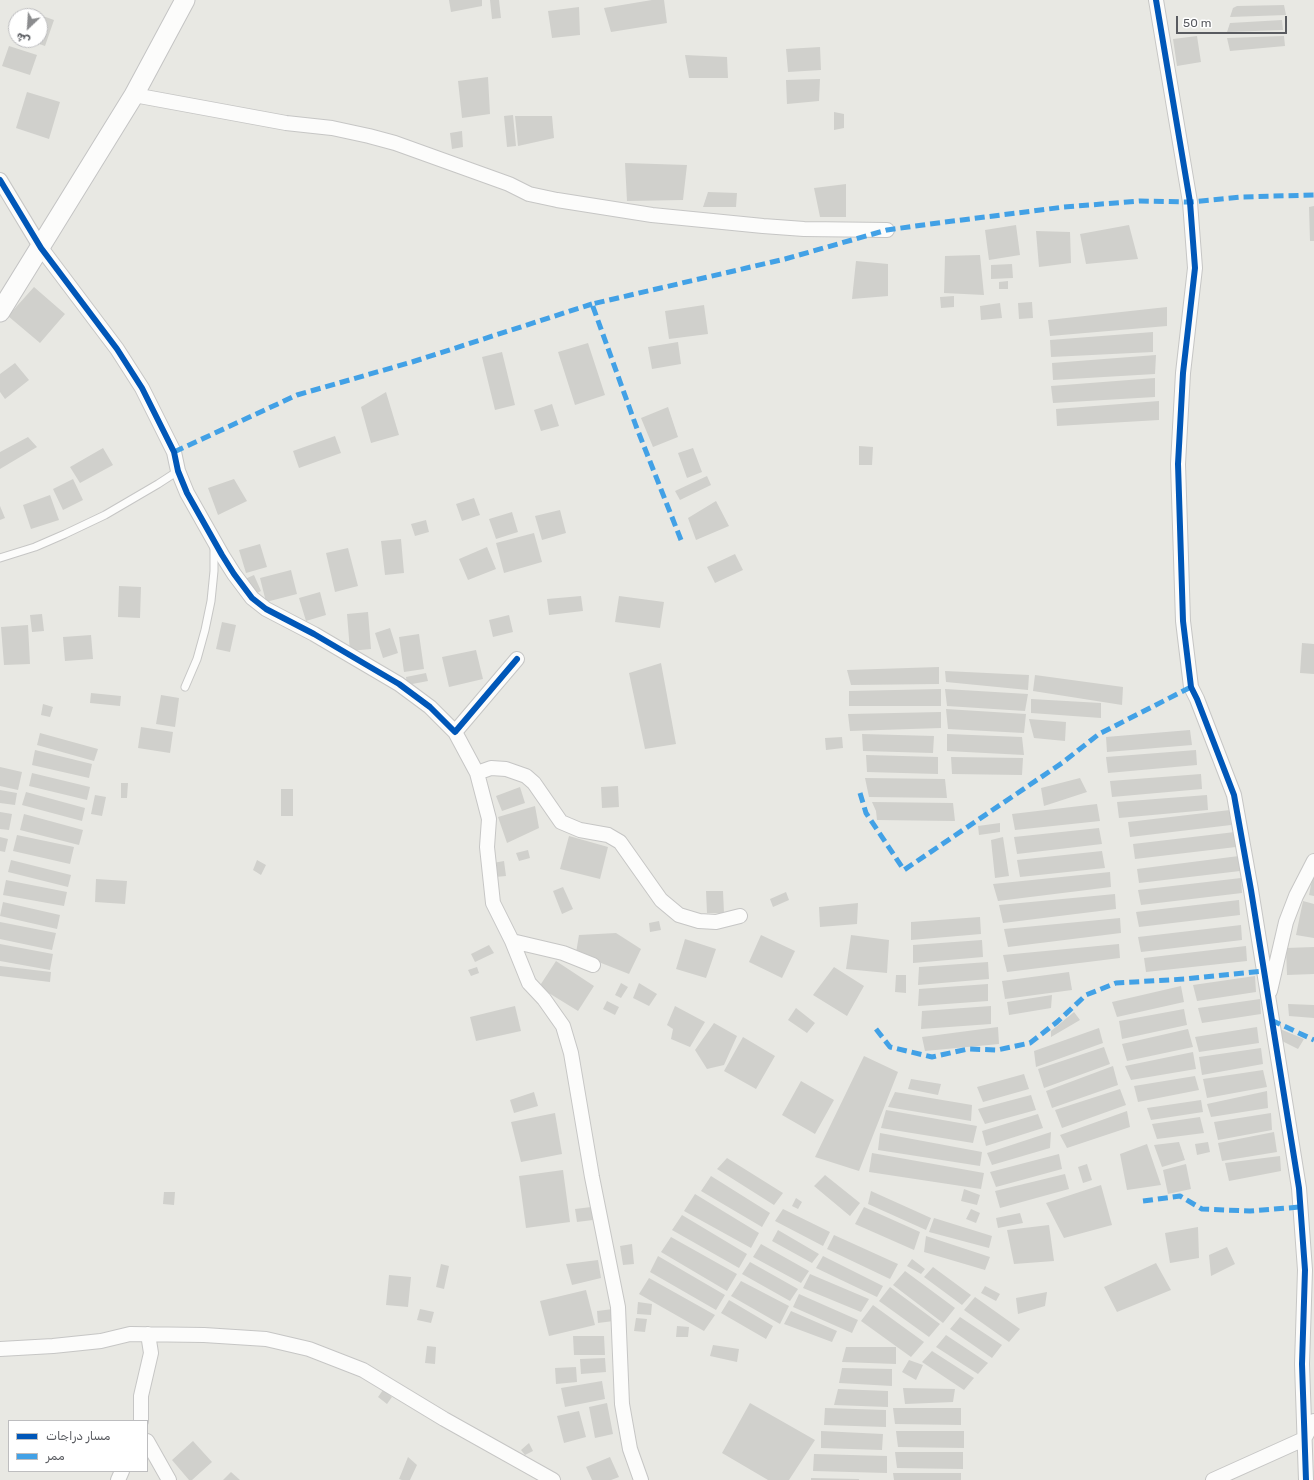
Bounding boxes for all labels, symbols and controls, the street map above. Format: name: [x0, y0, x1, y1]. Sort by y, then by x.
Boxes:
north arrow: [8, 8, 48, 48]
scale bar: [1178, 8, 1289, 34]
text: 50 m: [1183, 16, 1211, 30]
text: ش: [14, 30, 32, 47]
legend: [8, 1420, 148, 1472]
text: مسار دراجات: [46, 1429, 110, 1443]
text: ممر: [46, 1449, 65, 1463]

